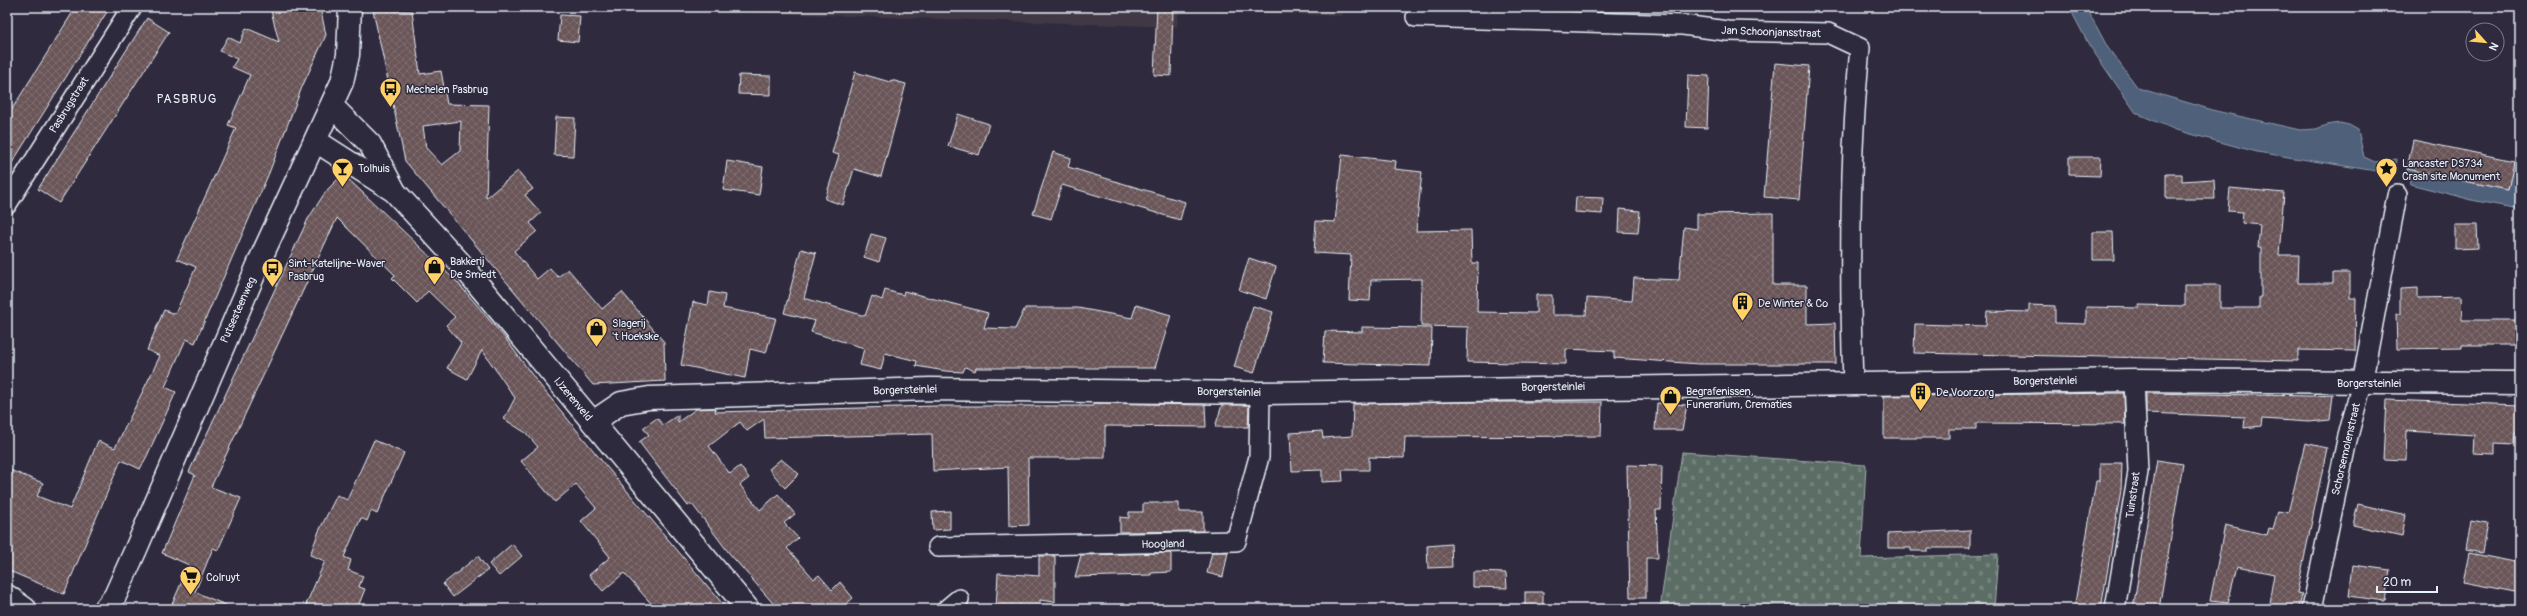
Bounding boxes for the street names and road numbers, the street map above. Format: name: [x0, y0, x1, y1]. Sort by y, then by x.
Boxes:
street label: Jan Schoonjansstraat: [1721, 24, 1822, 40]
street label: Pasbrugstraat: [47, 74, 92, 135]
street label: Putsesteenweg: [218, 275, 259, 345]
street label: Borgersteinlei: [2013, 374, 2077, 388]
street label: IJzerenveld: [551, 375, 595, 423]
street label: Borgersteinlei: [2337, 377, 2401, 390]
street label: Borgersteinlei: [1521, 380, 1585, 394]
street label: Borgersteinlei: [873, 382, 937, 398]
street label: Borgersteinlei: [1197, 385, 1261, 399]
street label: Schorsemolenstraat: [2329, 401, 2363, 496]
street label: Tuinstraat: [2123, 470, 2143, 519]
street label: Hoogland: [1141, 537, 1185, 551]

